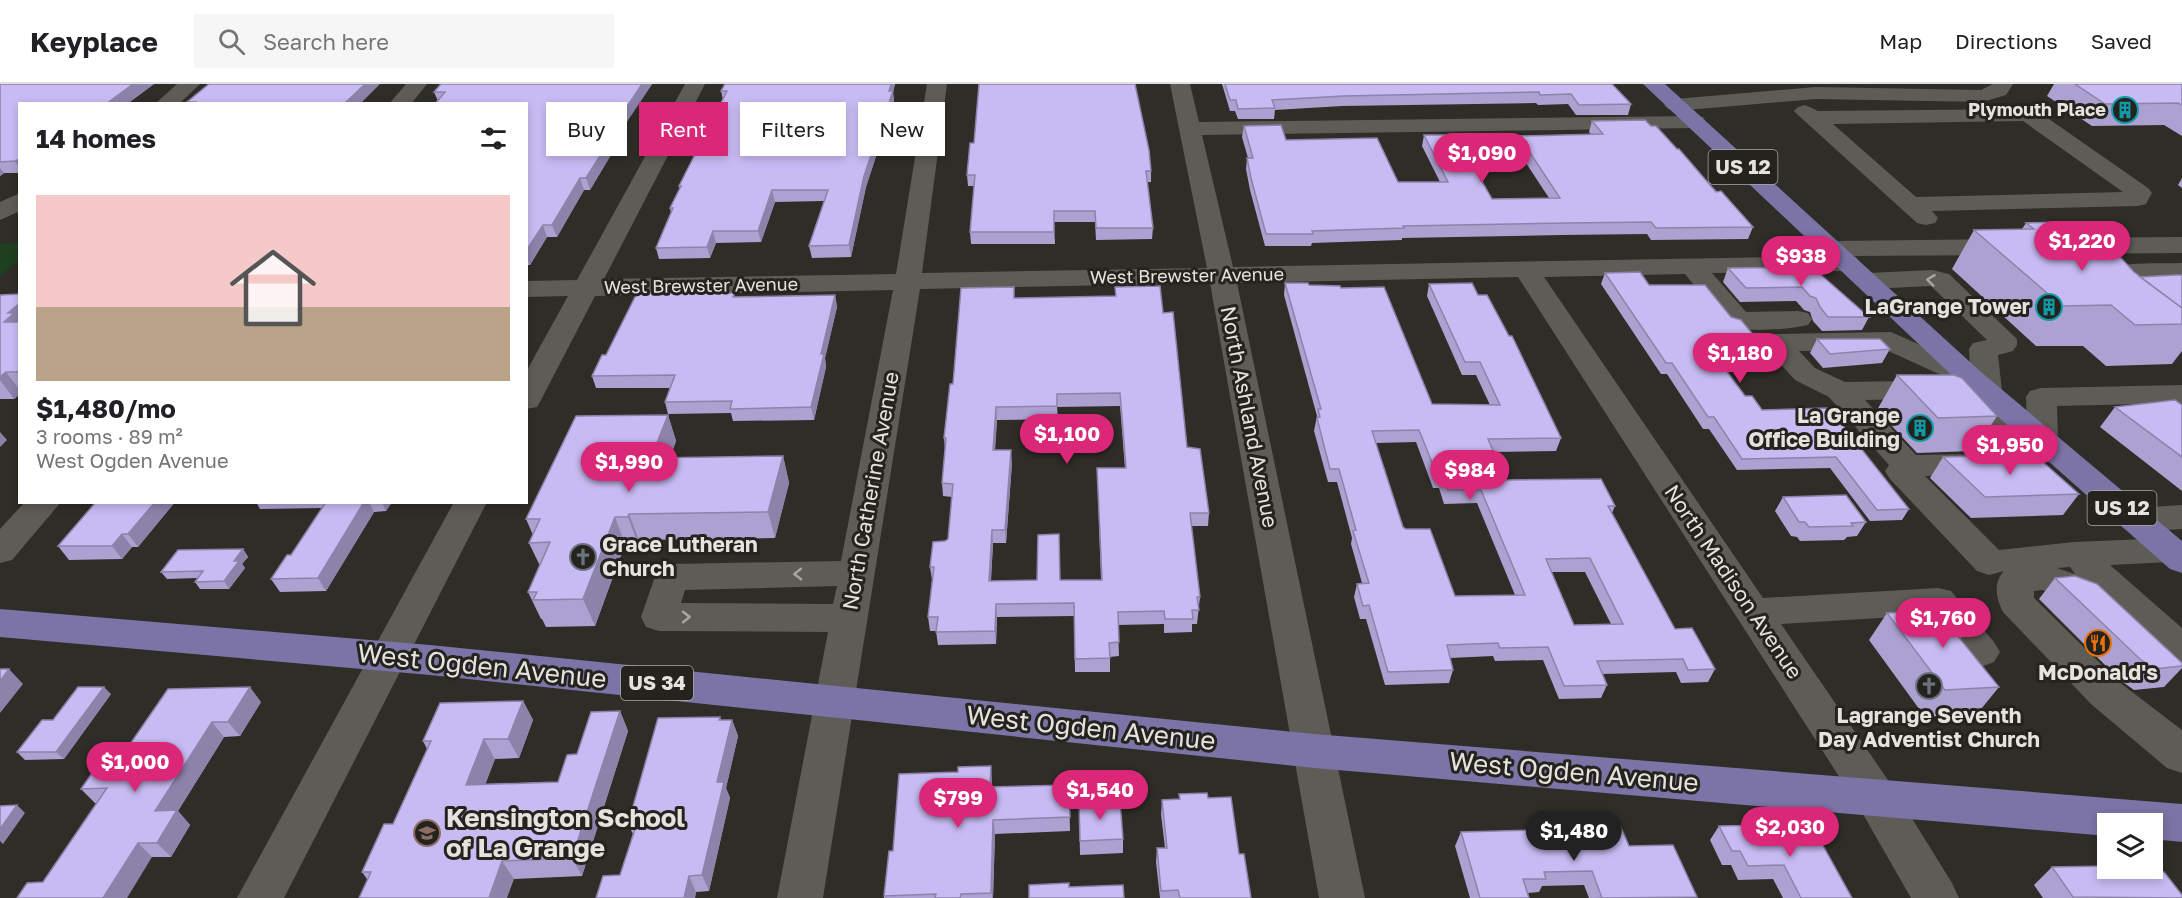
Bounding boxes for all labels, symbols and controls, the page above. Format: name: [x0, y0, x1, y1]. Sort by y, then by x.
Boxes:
search box: [194, 14, 614, 68]
text: Keyplace: [30, 25, 158, 58]
icon: search: [215, 25, 248, 58]
text: Search here: [263, 28, 389, 55]
text: Map: [1879, 28, 1922, 54]
text: Directions: [1955, 28, 2058, 54]
text: Saved: [2091, 28, 2152, 54]
building icon: Plymouth Place: [2110, 95, 2140, 125]
place label: Plymouth Place: [1968, 98, 2106, 120]
chip: Buy: [546, 102, 627, 156]
chip: Rent: [639, 102, 728, 156]
chip: Filters: [740, 102, 846, 156]
chip: New: [858, 102, 945, 156]
icon: filters: [477, 122, 510, 155]
text: 14 homes: [36, 123, 156, 154]
pin: $1,090: [1433, 133, 1531, 184]
text: $1,090: [1448, 140, 1516, 164]
road number: US 12: [1708, 150, 1778, 184]
pin: $1,220: [2033, 221, 2131, 272]
text: $1,220: [2048, 228, 2116, 252]
icon: home: [219, 234, 327, 342]
pin: $938: [1765, 236, 1837, 287]
text: $938: [1775, 243, 1827, 267]
street label: West Brewster Avenue: [1090, 262, 1284, 288]
street label: West Brewster Avenue: [604, 272, 798, 298]
one-way arrow: [1926, 274, 1936, 286]
building icon: LaGrange Tower: [2034, 292, 2064, 322]
place label: LaGrange Tower: [1865, 293, 2030, 319]
street label: North Ashland Avenue: [1216, 304, 1284, 530]
pin: $1,180: [1691, 333, 1789, 384]
text: $1,180: [1707, 340, 1773, 364]
street label: North Catherine Avenue: [836, 370, 904, 612]
text: $1,480/mo: [36, 393, 176, 424]
place label: La Grange Office Building: [1748, 402, 1900, 452]
building icon: La Grange Office Building: [1905, 413, 1935, 443]
pin: $1,100: [1018, 414, 1116, 465]
text: $1,100: [1034, 421, 1100, 445]
text: 3 rooms · 89 m²: [36, 424, 183, 448]
pin: $1,950: [1961, 425, 2059, 476]
text: $1,950: [1976, 432, 2044, 456]
pin: $1,990: [580, 442, 678, 493]
text: West Ogden Avenue: [36, 448, 229, 472]
text: $1,990: [595, 449, 663, 473]
pin: $984: [1434, 450, 1506, 501]
text: $984: [1444, 457, 1496, 481]
street label: North Madison Avenue: [1659, 480, 1808, 683]
road number: US 12: [2088, 491, 2156, 525]
place label: Grace Lutheran Church: [602, 531, 758, 581]
church icon: Grace Lutheran Church: [568, 542, 598, 572]
one-way arrow: [794, 568, 803, 581]
pin: $1,760: [1894, 598, 1992, 649]
text: $1,760: [1910, 605, 1976, 629]
one-way arrow: [681, 611, 690, 623]
restaurant icon: McDonald's: [2083, 628, 2113, 658]
street label: West Ogden Avenue: [356, 637, 608, 694]
place label: McDonald's: [2038, 659, 2158, 685]
road number: US 34: [621, 666, 693, 700]
church icon: Lagrange Seventh Day Adventist Church: [1914, 671, 1944, 701]
street label: West Ogden Avenue: [965, 699, 1217, 756]
place label: Lagrange Seventh Day Adventist Church: [1818, 702, 2040, 752]
pin: $1,000: [86, 742, 184, 793]
street label: West Ogden Avenue: [1448, 745, 1700, 798]
text: $1,000: [100, 749, 170, 773]
pin: $1,540: [1051, 770, 1149, 821]
text: $1,540: [1066, 777, 1134, 801]
pin: $799: [922, 778, 994, 829]
text: $799: [933, 785, 983, 809]
place label: Kensington School of La Grange: [446, 802, 685, 863]
pin: $2,030: [1741, 807, 1839, 858]
pin: $1,480: [1525, 811, 1623, 862]
map controls: [2097, 813, 2163, 879]
button: layers: [2097, 813, 2163, 879]
text: $2,030: [1755, 814, 1825, 838]
school or university icon: Kensington School of La Grange: [412, 818, 442, 848]
text: $1,480: [1540, 818, 1608, 842]

